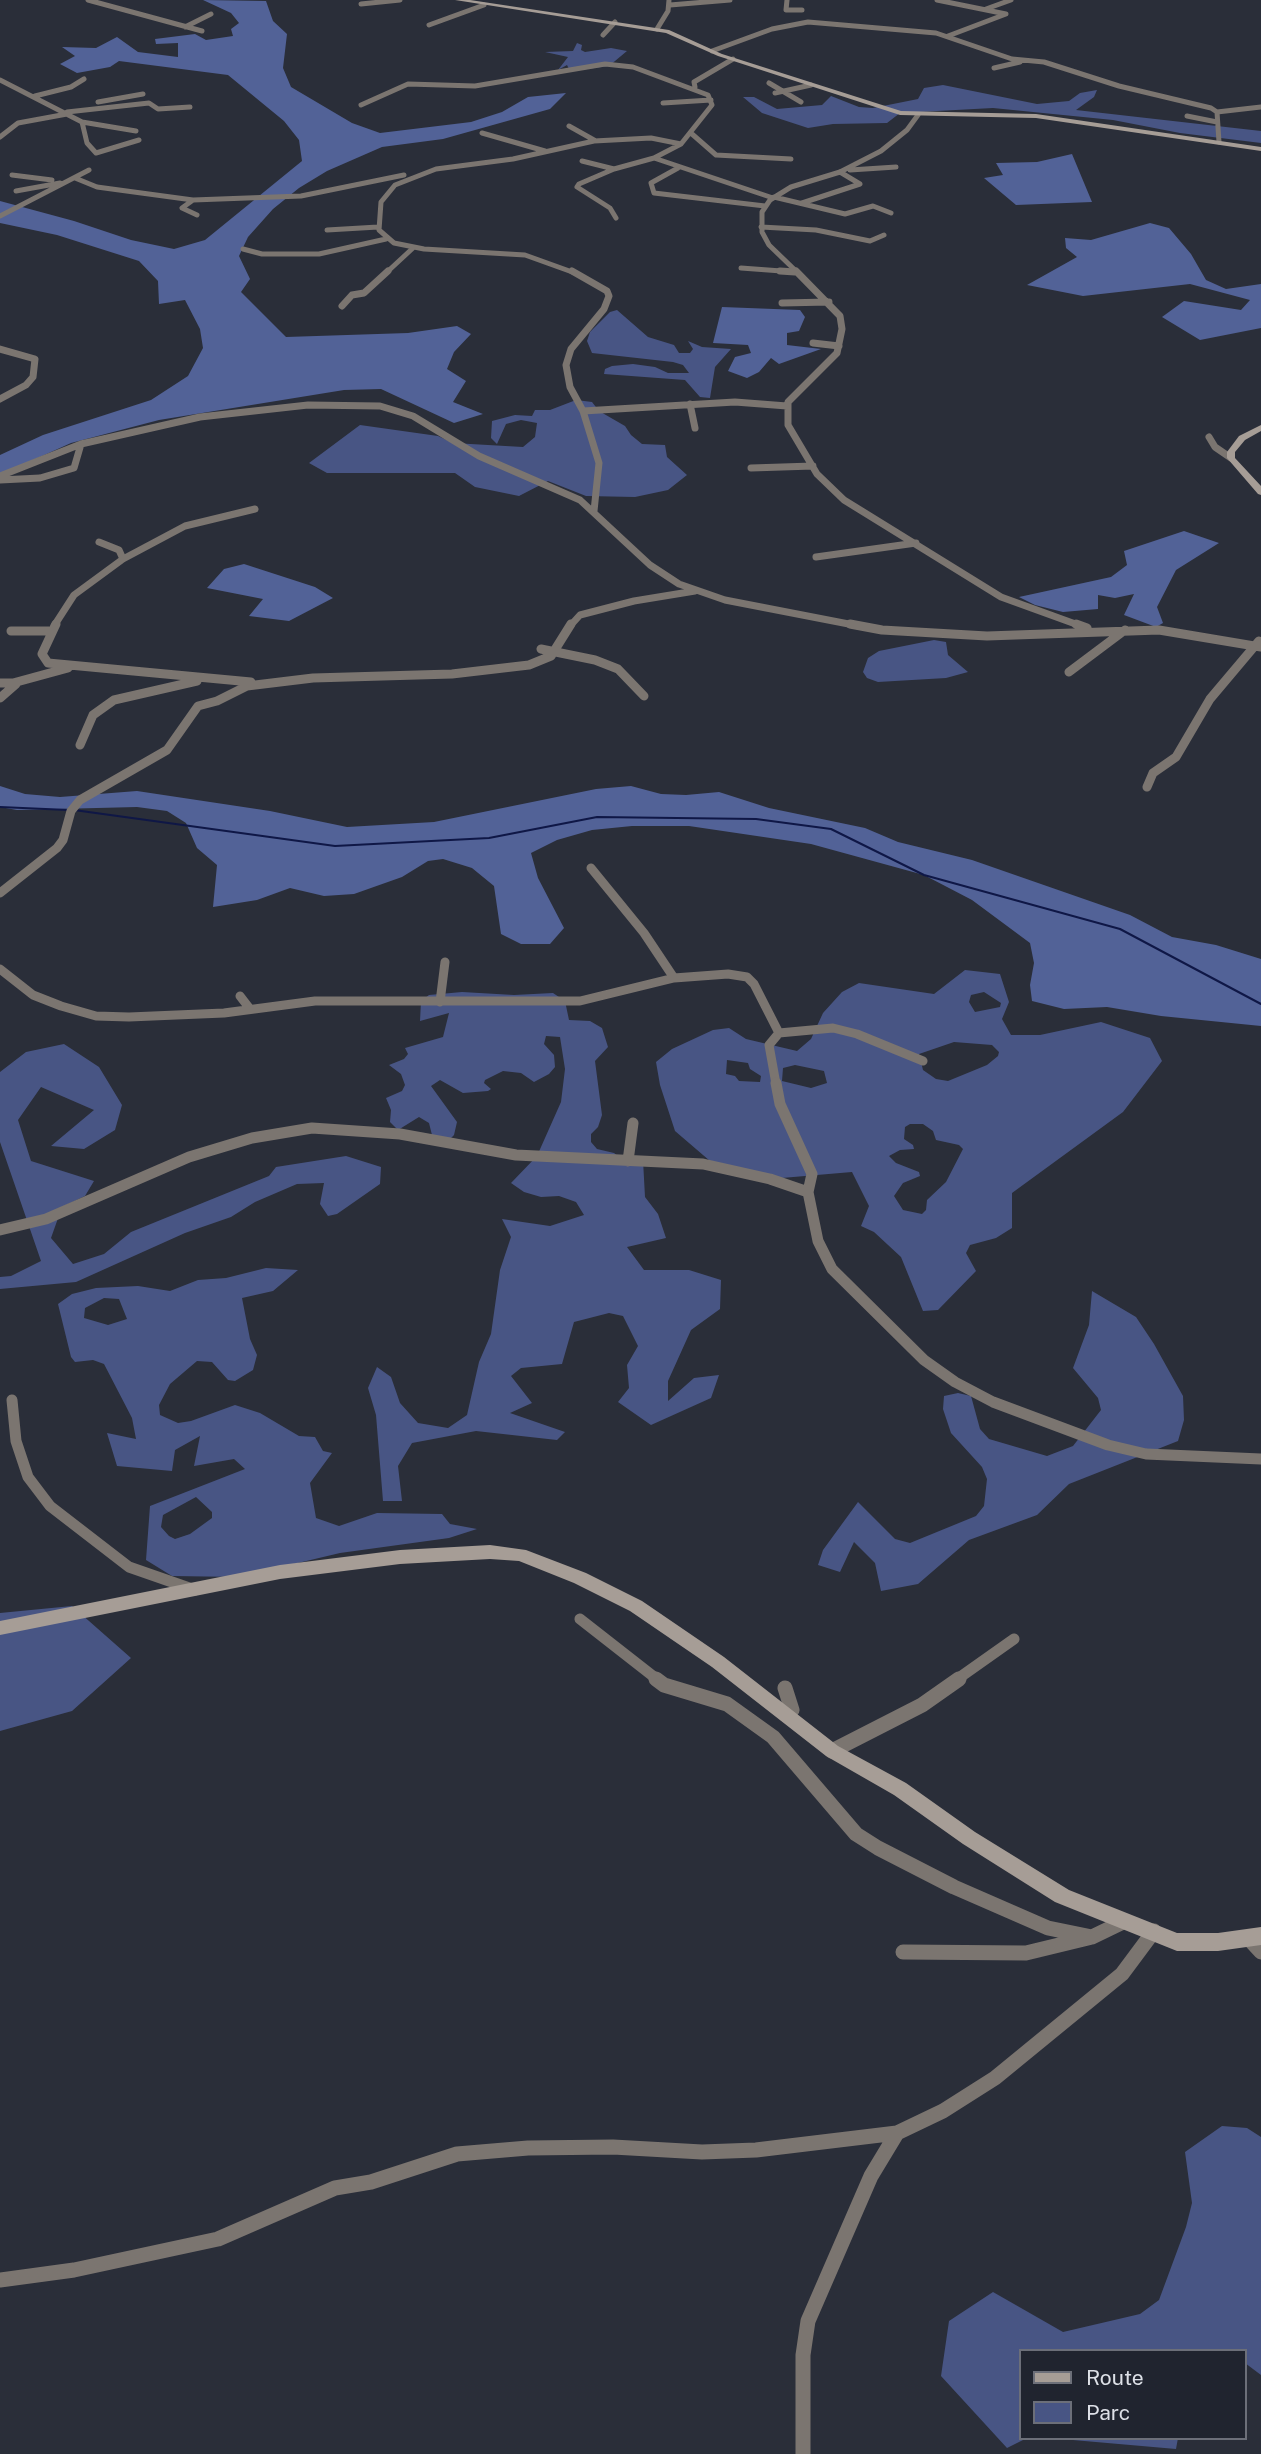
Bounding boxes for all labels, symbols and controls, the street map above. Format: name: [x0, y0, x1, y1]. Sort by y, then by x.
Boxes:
legend: [1020, 2349, 1247, 2440]
text: Route: [1086, 2365, 1144, 2390]
text: Parc: [1086, 2400, 1130, 2425]

